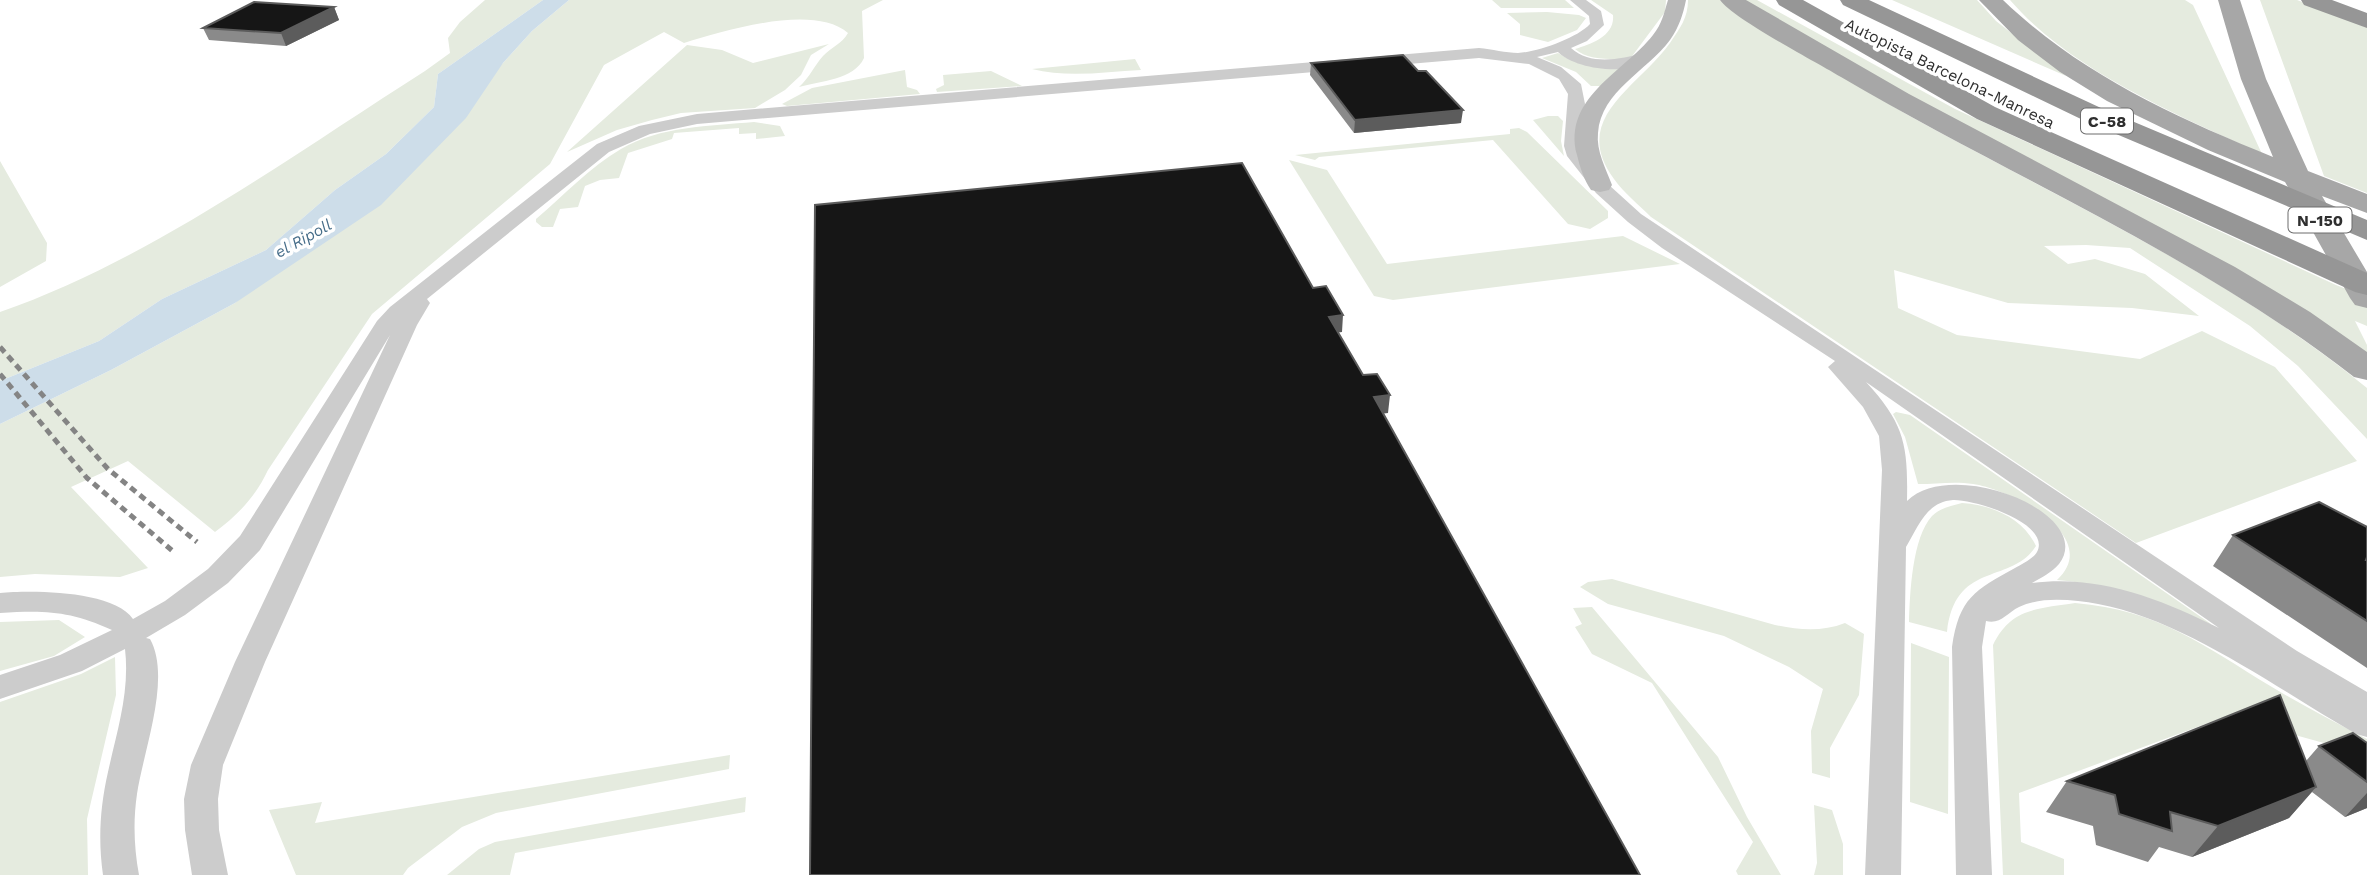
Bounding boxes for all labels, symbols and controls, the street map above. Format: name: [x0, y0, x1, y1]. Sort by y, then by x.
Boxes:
street label: Autopista Barcelona-Manresa: [1842, 14, 2058, 133]
road number: C-58: [2081, 108, 2133, 134]
road number: N-150: [2288, 208, 2352, 232]
water label: el Ripoll: [271, 215, 335, 262]

